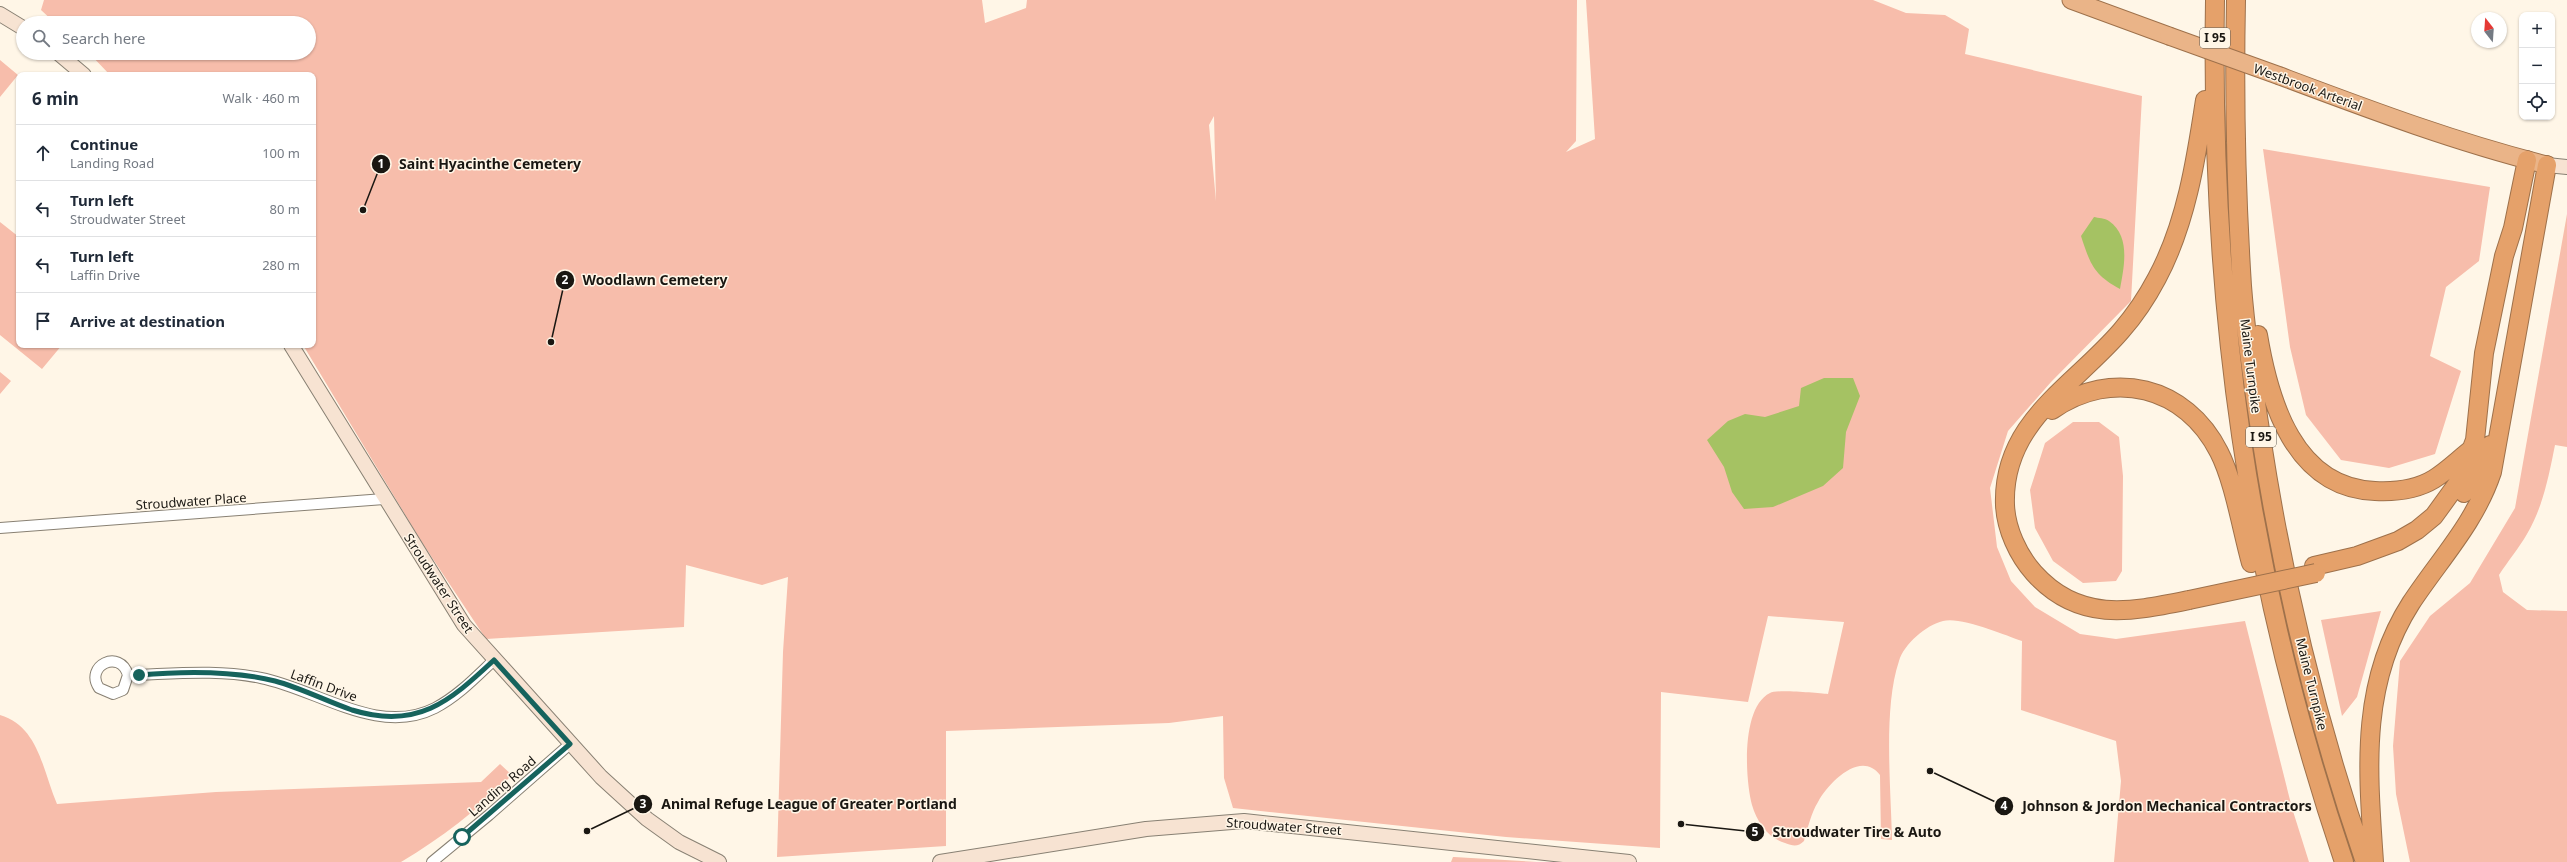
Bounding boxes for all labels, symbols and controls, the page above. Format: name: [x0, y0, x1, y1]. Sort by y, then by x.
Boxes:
north arrow: [2471, 12, 2507, 48]
map controls: [2519, 12, 2555, 120]
button: +: [2519, 12, 2555, 48]
search box: [16, 16, 316, 60]
icon: search: [30, 27, 52, 49]
text: Search here: [62, 28, 145, 48]
road number: I 95: [2200, 28, 2230, 48]
button: −: [2519, 48, 2555, 84]
street label: Westbrook Arterial: [2251, 59, 2365, 115]
button: locate: [2519, 84, 2555, 120]
text: 6 min: [32, 87, 79, 110]
text: Walk · 460 m: [222, 89, 300, 107]
text: Continue: [70, 134, 138, 154]
icon: ahead: [32, 142, 54, 164]
text: 100 m: [262, 144, 300, 162]
callout: Saint Hyacinthe Cemetery: [371, 151, 589, 177]
text: Landing Road: [70, 154, 154, 172]
text: Saint Hyacinthe Cemetery: [399, 154, 581, 173]
text: 1: [378, 155, 384, 172]
text: Turn left: [70, 190, 134, 210]
icon: left: [32, 198, 54, 220]
text: 80 m: [270, 200, 300, 218]
text: Stroudwater Street: [70, 210, 185, 228]
text: Turn left: [70, 246, 134, 266]
icon: left: [32, 254, 54, 276]
text: 280 m: [262, 256, 300, 274]
text: Laffin Drive: [70, 266, 140, 284]
callout: Woodlawn Cemetery: [555, 267, 735, 293]
text: Woodlawn Cemetery: [583, 270, 727, 289]
text: 2: [562, 271, 569, 288]
icon: arrive: [32, 310, 54, 332]
text: Arrive at destination: [70, 311, 225, 331]
street label: Maine Turnpike: [2236, 318, 2266, 414]
road number: I 95: [2246, 427, 2276, 447]
street label: Stroudwater Place: [135, 488, 247, 514]
street label: Stroudwater Street: [400, 530, 478, 637]
street label: Maine Turnpike: [2292, 636, 2332, 732]
street label: Laffin Drive: [288, 665, 360, 705]
route end: [130, 666, 148, 684]
street label: Landing Road: [464, 752, 540, 820]
callout: Animal Refuge League of Greater Portland: [633, 791, 965, 817]
callout: Johnson & Jordon Mechanical Contractors: [1994, 793, 2320, 819]
text: Animal Refuge League of Greater Portland: [661, 794, 957, 813]
text: 3: [640, 795, 647, 812]
text: Johnson & Jordon Mechanical Contractors: [2020, 796, 2312, 815]
text: 4: [2001, 797, 2008, 814]
street label: Stroudwater Street: [1226, 813, 1342, 839]
callout: Stroudwater Tire & Auto: [1745, 819, 1950, 845]
text: Stroudwater Tire & Auto: [1772, 822, 1942, 841]
text: 5: [1752, 823, 1759, 840]
route start: [453, 828, 471, 846]

